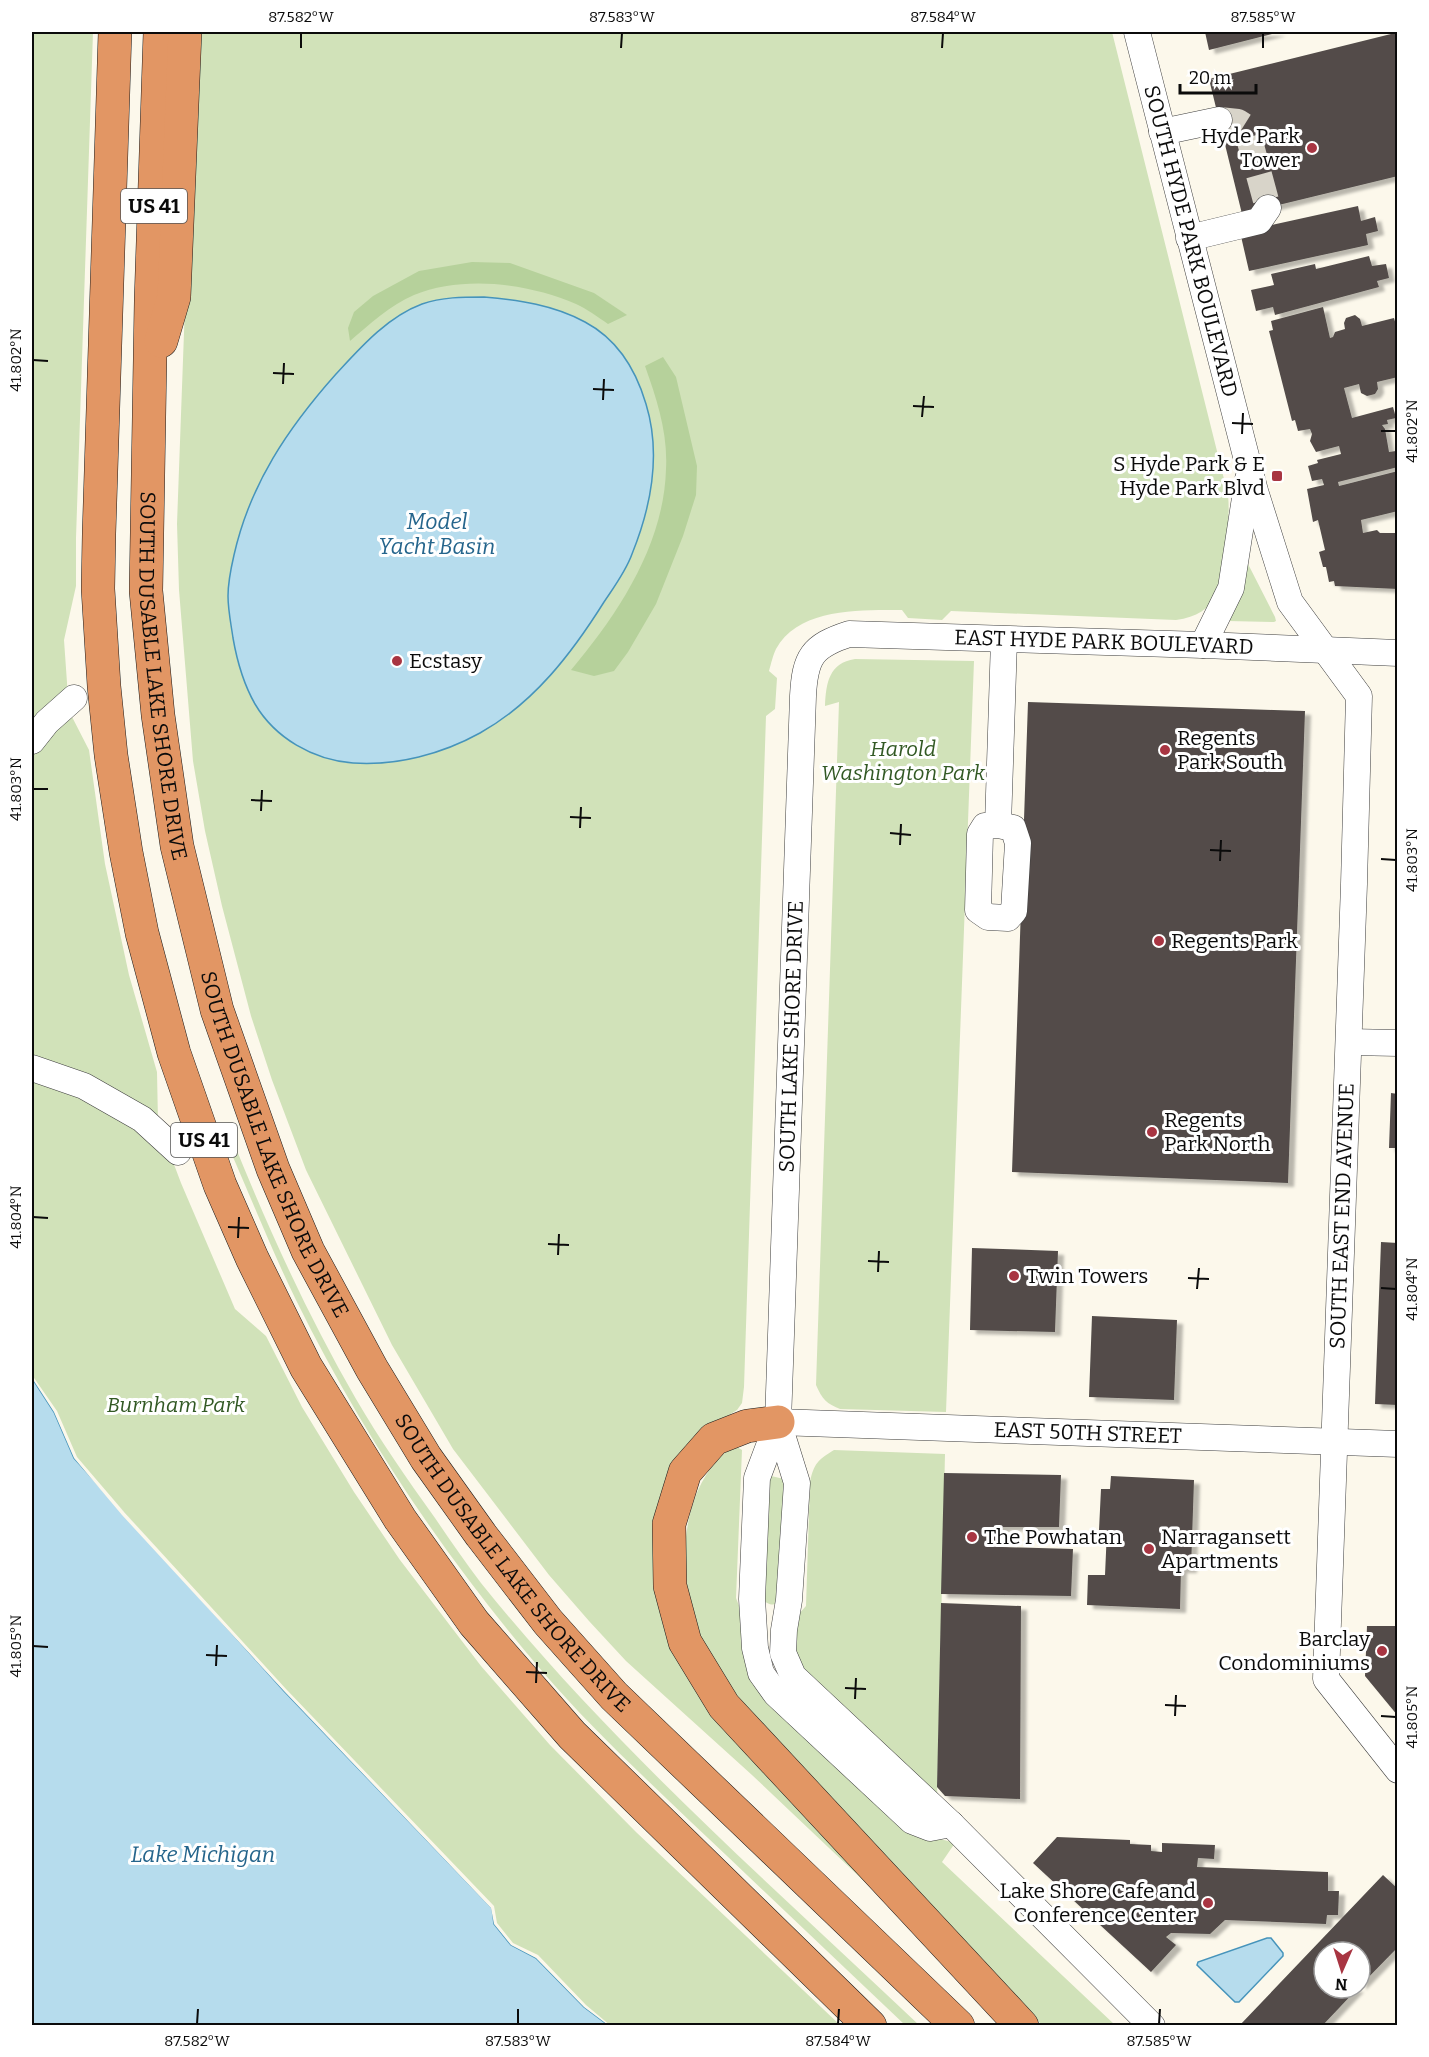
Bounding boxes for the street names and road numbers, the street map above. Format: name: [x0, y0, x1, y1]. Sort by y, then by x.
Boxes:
street label: SOUTH HYDE PARK BOULEVARD: [1138, 83, 1243, 400]
road number: US 41: [121, 189, 187, 223]
street label: SOUTH DUSABLE LAKE SHORE DRIVE: [133, 491, 193, 863]
street label: EAST HYDE PARK BOULEVARD: [954, 624, 1254, 660]
street label: SOUTH LAKE SHORE DRIVE: [774, 900, 809, 1173]
street label: SOUTH DUSABLE LAKE SHORE DRIVE: [195, 969, 355, 1322]
street label: SOUTH EAST END AVENUE: [1324, 1083, 1360, 1349]
road number: US 41: [171, 1123, 237, 1157]
street label: SOUTH DUSABLE LAKE SHORE DRIVE: [389, 1409, 636, 1718]
street label: EAST 50TH STREET: [993, 1417, 1182, 1449]

